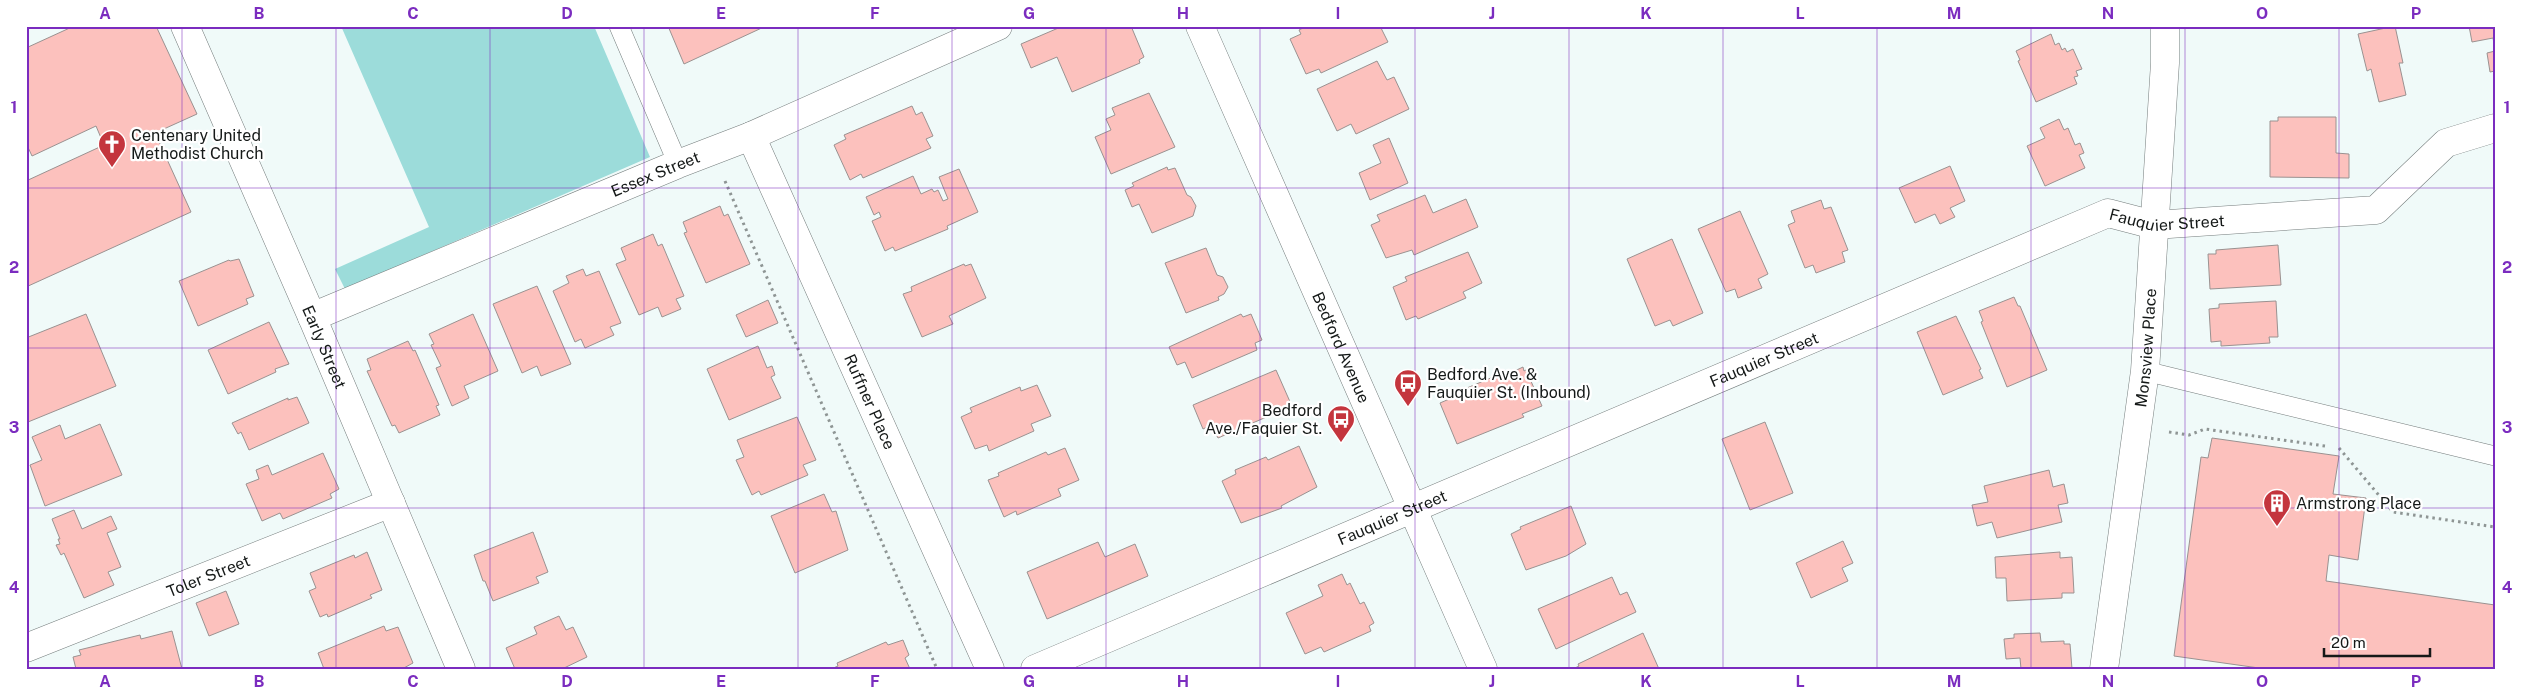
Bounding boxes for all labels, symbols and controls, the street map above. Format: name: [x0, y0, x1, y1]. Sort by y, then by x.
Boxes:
text: A: [99, 4, 111, 23]
text: B: [254, 4, 265, 23]
text: C: [407, 4, 419, 23]
text: D: [561, 4, 573, 23]
text: E: [716, 4, 726, 23]
text: F: [870, 4, 880, 23]
text: G: [1023, 4, 1035, 23]
text: H: [1177, 4, 1189, 23]
text: I: [1336, 4, 1340, 23]
text: J: [1489, 4, 1495, 23]
text: K: [1640, 4, 1652, 23]
text: L: [1795, 4, 1805, 23]
text: M: [1947, 4, 1961, 23]
text: N: [2102, 4, 2114, 23]
text: O: [2256, 4, 2268, 23]
text: P: [2411, 4, 2421, 23]
text: 1: [11, 98, 17, 117]
text: 1: [2504, 98, 2510, 117]
place label: Centenary United Methodist Church: [131, 126, 263, 163]
church icon: Centenary United Methodist Church: [97, 129, 127, 168]
street label: Essex Street: [608, 147, 702, 200]
street label: Fauquier Street: [2107, 204, 2225, 234]
text: 2: [9, 258, 19, 277]
text: 2: [2502, 258, 2512, 277]
street label: Monsview Place: [2131, 288, 2160, 408]
street label: Bedford Avenue: [1309, 289, 1374, 406]
street label: Early Street: [299, 302, 351, 391]
street label: Fauquier Street: [1707, 328, 1821, 391]
street label: Ruffner Place: [840, 351, 900, 452]
place label: Bedford Ave. & Fauquier St. (Inbound): [1427, 365, 1591, 402]
bus stop icon: Bedford Ave. & Fauquier St. (Inbound): [1393, 368, 1423, 407]
place label: Bedford Ave./Faquier St.: [1205, 401, 1322, 438]
bus stop icon: Bedford Ave./Faquier St.: [1326, 404, 1356, 443]
text: 3: [9, 418, 19, 437]
text: 3: [2502, 418, 2512, 437]
street label: Fauquier Street: [1335, 486, 1449, 549]
building icon: Armstrong Place: [2262, 488, 2292, 527]
place label: Armstrong Place: [2296, 494, 2421, 513]
street label: Toler Street: [164, 551, 253, 601]
text: 4: [9, 578, 20, 597]
text: 4: [2502, 578, 2513, 597]
scale bar: [2324, 625, 2430, 657]
text: 20 m: [2331, 634, 2366, 651]
text: A: [99, 672, 111, 691]
text: B: [254, 672, 265, 691]
text: C: [407, 672, 419, 691]
text: D: [561, 672, 573, 691]
text: E: [716, 672, 726, 691]
text: F: [870, 672, 880, 691]
text: G: [1023, 672, 1035, 691]
text: H: [1177, 672, 1189, 691]
text: I: [1336, 672, 1340, 691]
text: J: [1489, 672, 1495, 691]
text: K: [1640, 672, 1652, 691]
text: L: [1795, 672, 1805, 691]
text: M: [1947, 672, 1961, 691]
text: N: [2102, 672, 2114, 691]
text: O: [2256, 672, 2268, 691]
text: P: [2411, 672, 2421, 691]

